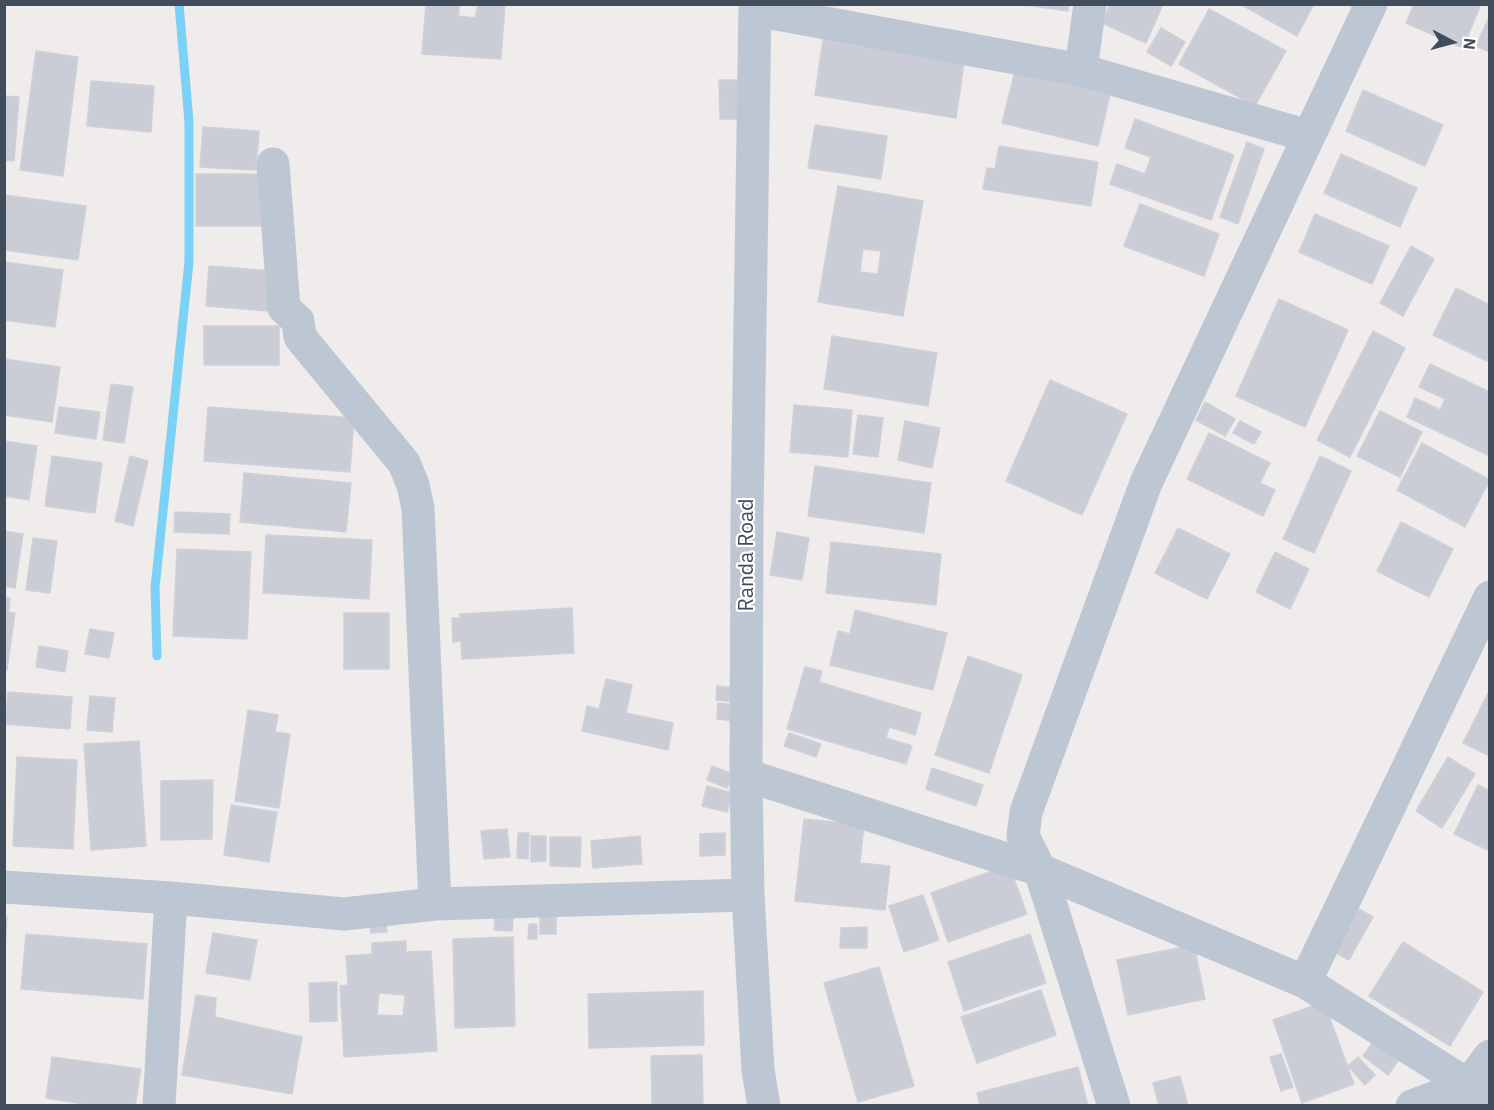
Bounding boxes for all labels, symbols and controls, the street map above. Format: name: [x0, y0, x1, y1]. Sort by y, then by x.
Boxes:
north arrow: [1422, 12, 1482, 72]
text: N: [1459, 37, 1480, 51]
street label: Randa Road: [734, 498, 760, 612]

